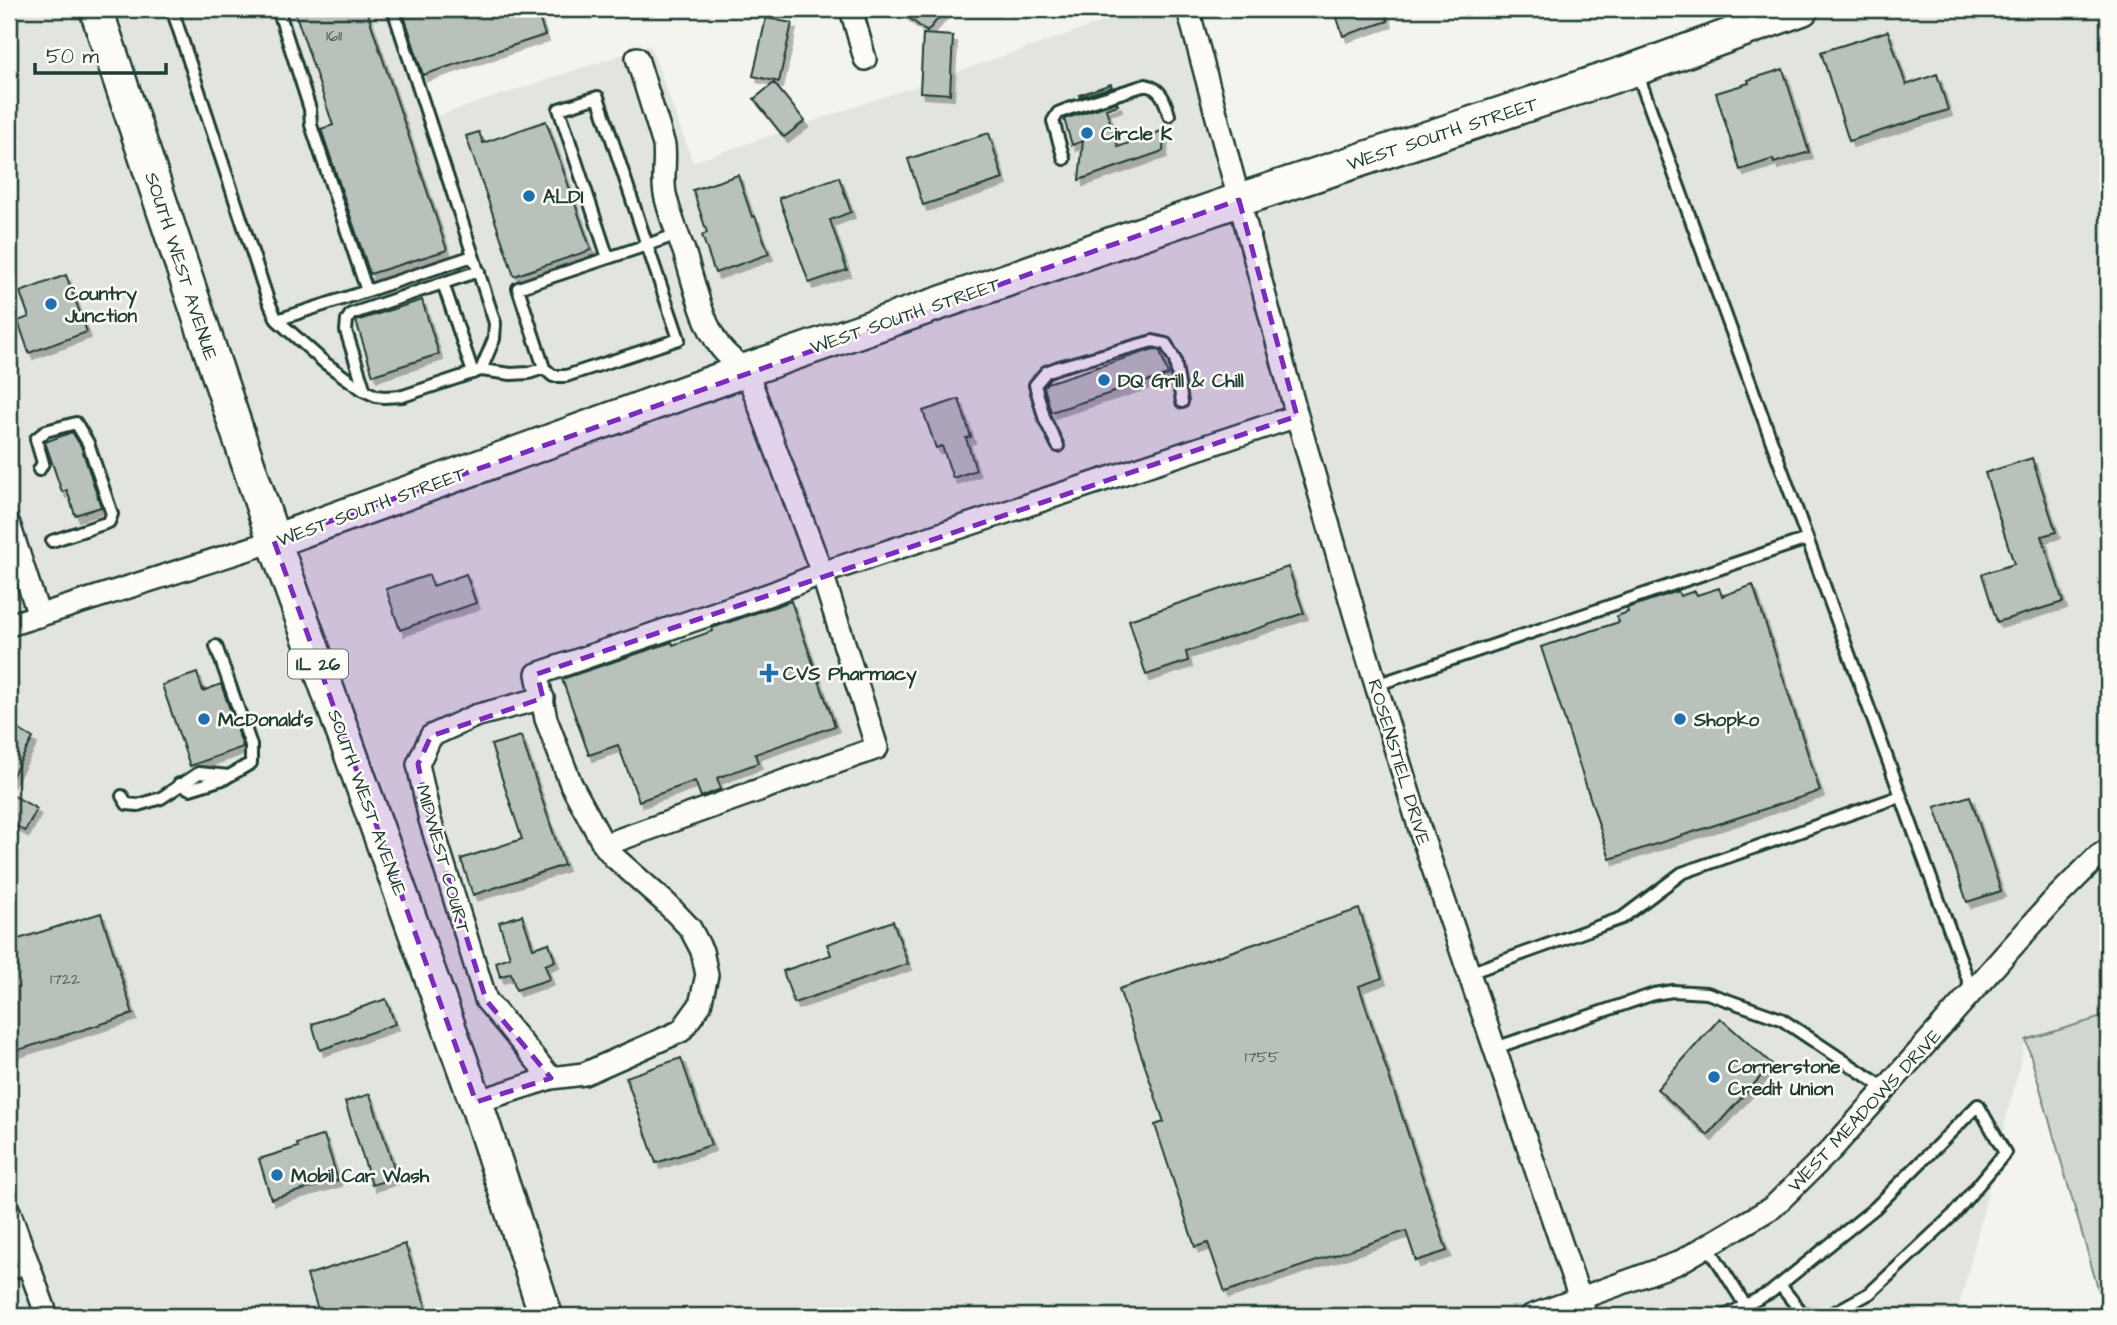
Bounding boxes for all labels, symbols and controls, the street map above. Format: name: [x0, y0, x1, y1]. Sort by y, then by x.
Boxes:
house number: 1611: [326, 25, 342, 47]
scale bar: [35, 32, 166, 76]
text: 50 m: [46, 42, 100, 71]
street label: WEST SOUTH STREET: [1344, 91, 1542, 178]
place label: Circle K: [1101, 121, 1173, 148]
marker: Circle K: [1079, 125, 1095, 141]
street label: SOUTH WEST AVENUE: [137, 169, 224, 364]
place label: ALDI: [543, 184, 584, 211]
marker: ALDI: [521, 188, 537, 204]
street label: WEST SOUTH STREET: [807, 271, 1004, 362]
place label: Country Junction: [64, 281, 137, 330]
marker: Country Junction: [43, 296, 59, 312]
place label: DQ Grill & Chill: [1118, 368, 1244, 395]
marker: DQ Grill & Chill: [1096, 372, 1112, 388]
street label: WEST SOUTH STREET: [273, 461, 470, 554]
road number: IL 26: [288, 650, 348, 678]
place label: CVS Pharmacy: [783, 661, 917, 689]
marker: CVS Pharmacy: [761, 665, 777, 681]
street label: ROSENSTIEL DRIVE: [1360, 676, 1437, 849]
street label: SOUTH WEST AVENUE: [320, 706, 413, 899]
place label: McDonald's: [218, 707, 314, 734]
place label: Shopko: [1693, 707, 1760, 734]
marker: McDonald's: [196, 711, 212, 727]
marker: Shopko: [1672, 711, 1688, 727]
street label: MIDWEST COURT: [408, 782, 477, 937]
house number: 1722: [50, 968, 80, 990]
street label: WEST MEADOWS DRIVE: [1782, 1023, 1948, 1199]
house number: 1755: [1245, 1046, 1280, 1068]
place label: Cornerstone Credit Union: [1728, 1054, 1841, 1103]
marker: Cornerstone Credit Union: [1706, 1069, 1722, 1085]
place label: Mobil Car Wash: [291, 1163, 430, 1190]
marker: Mobil Car Wash: [269, 1167, 285, 1183]

